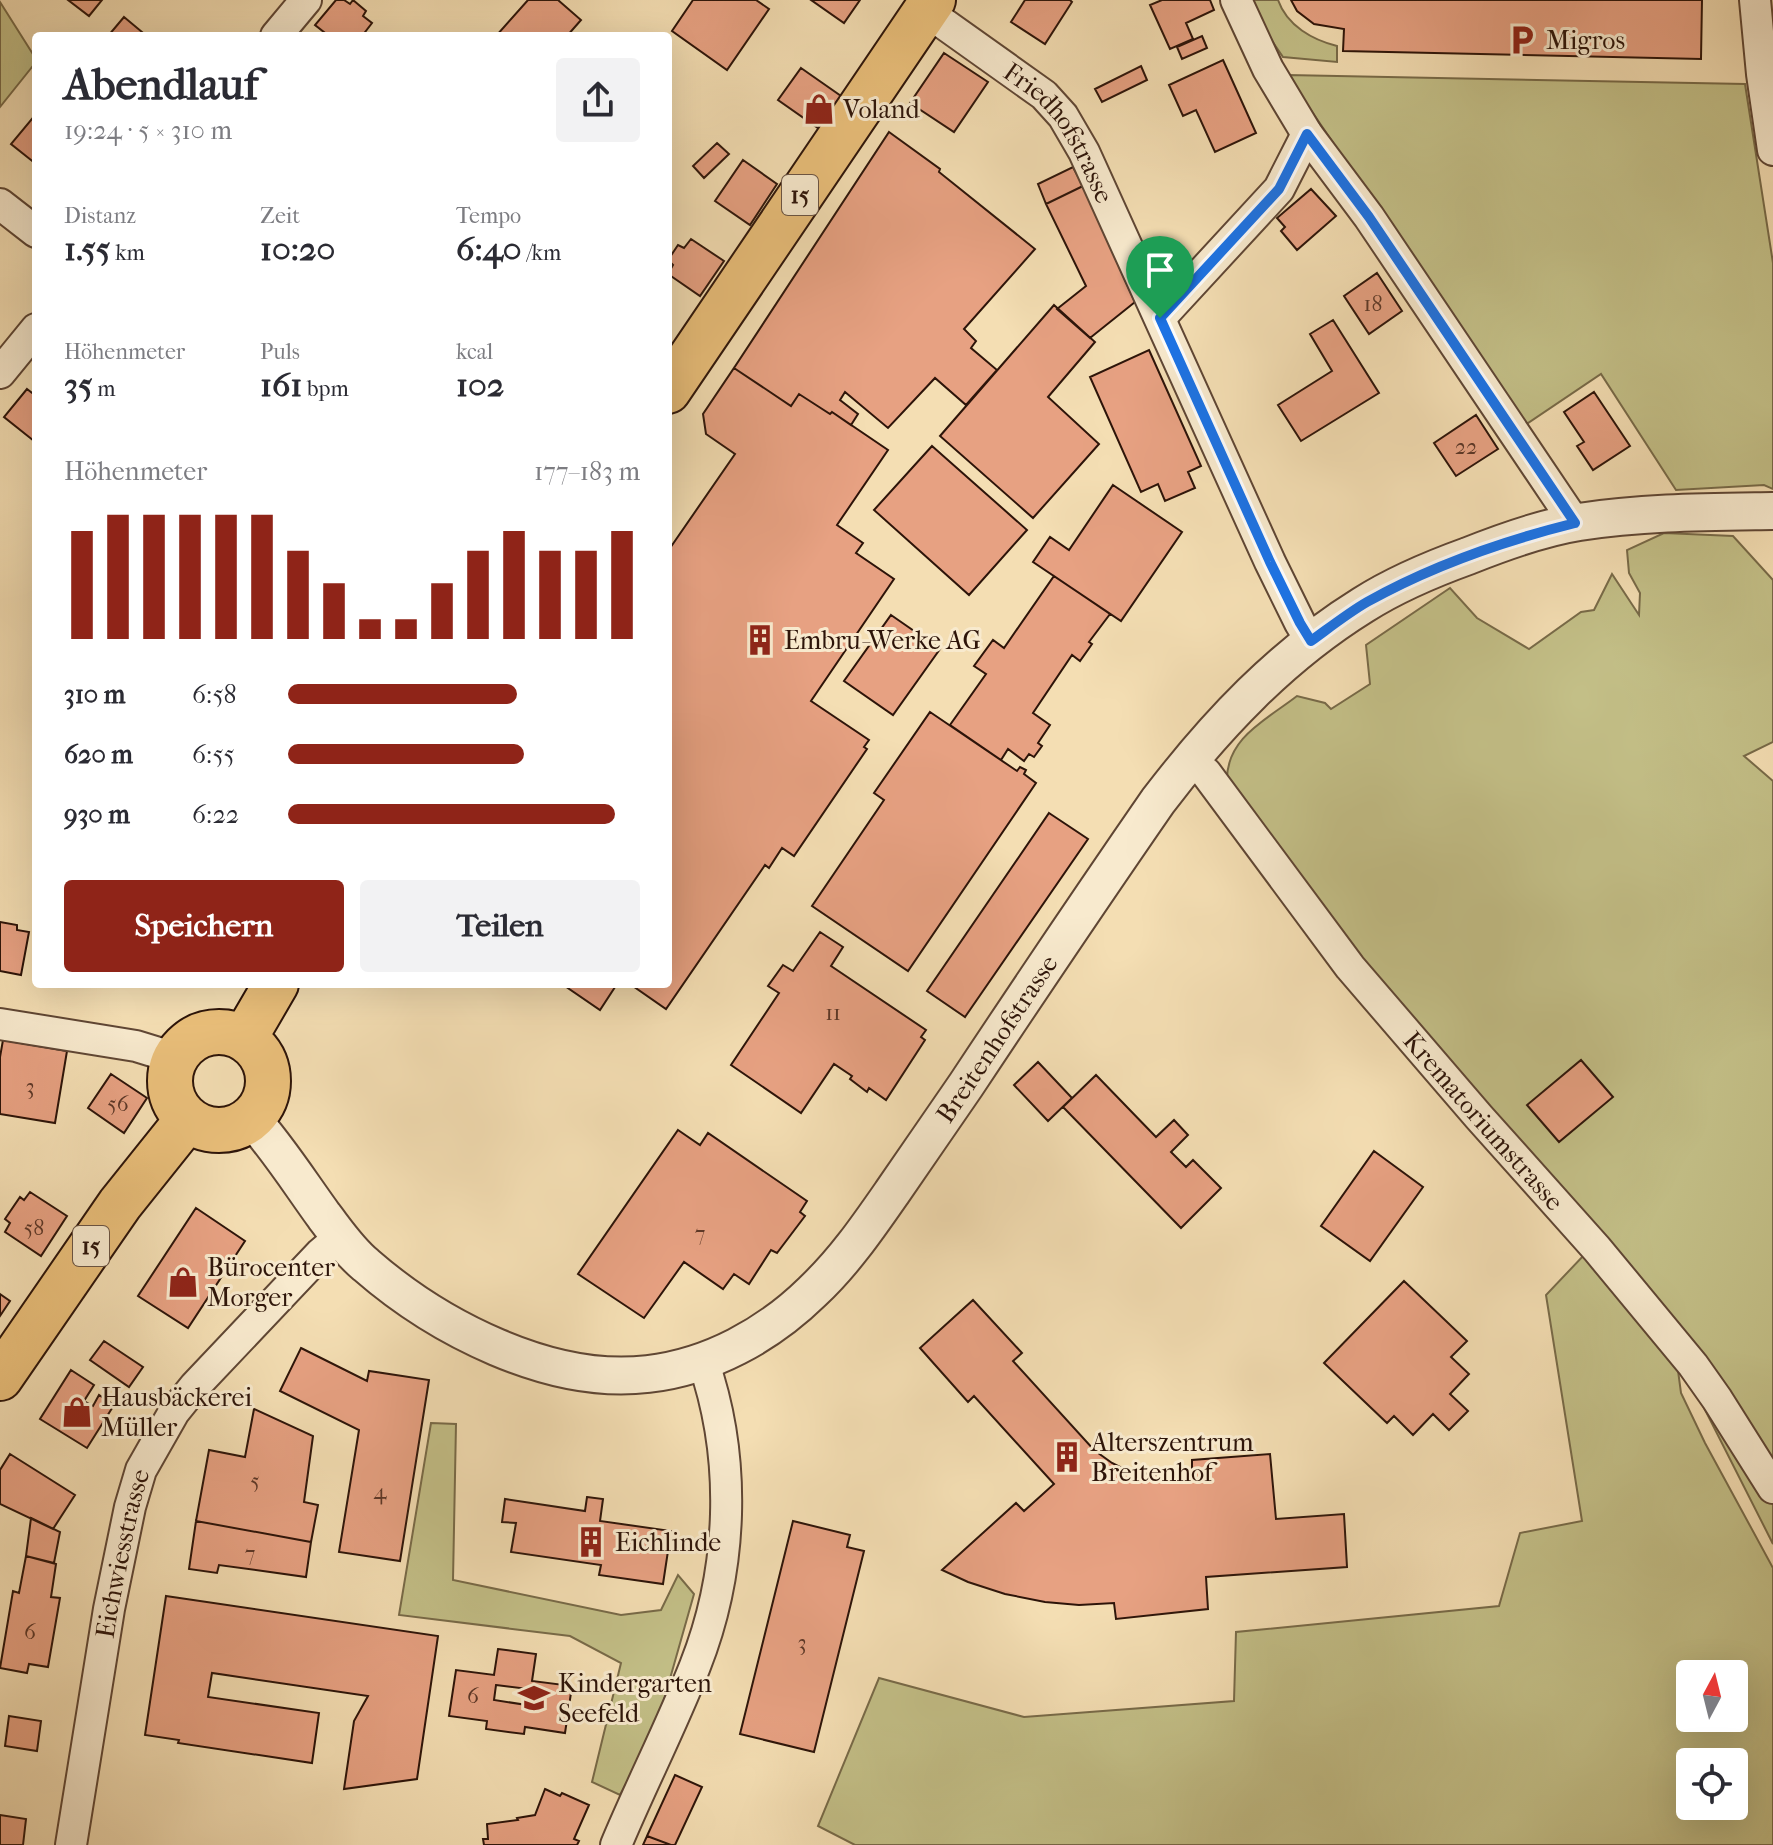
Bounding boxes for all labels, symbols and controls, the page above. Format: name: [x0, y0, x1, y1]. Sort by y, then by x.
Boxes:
parking icon: Migros: [1505, 23, 1539, 57]
place label: Migros: [1546, 25, 1625, 56]
street label: Friedhofstrasse: [998, 56, 1120, 208]
button: share: [556, 58, 640, 142]
text: Abendlauf: [64, 59, 258, 110]
shop icon: Voland: [802, 92, 836, 126]
place label: Voland: [842, 94, 921, 125]
text: 19:24 · 5 × 310 m: [64, 115, 232, 146]
road number: 15: [782, 175, 818, 215]
text: Distanz: [64, 203, 136, 229]
text: Zeit: [260, 203, 300, 229]
text: Tempo: [456, 203, 521, 229]
text: 1.55: [64, 229, 111, 269]
text: 10:20: [260, 229, 335, 269]
text: 6:40: [456, 229, 521, 269]
pin: [1126, 236, 1194, 318]
text: km: [111, 240, 145, 266]
text: /km: [521, 240, 561, 266]
icon: arrive: [1138, 248, 1182, 292]
house number: 18: [1364, 291, 1382, 317]
text: Höhenmeter: [64, 339, 185, 365]
text: Puls: [260, 339, 300, 365]
text: kcal: [456, 339, 493, 365]
text: 35: [64, 365, 93, 405]
text: 161: [260, 365, 302, 405]
text: 102: [456, 365, 504, 405]
text: m: [93, 376, 116, 402]
text: bpm: [302, 376, 349, 402]
house number: 22: [1455, 434, 1477, 460]
text: Höhenmeter: [64, 456, 207, 487]
text: 177–183 m: [534, 456, 640, 487]
building icon: Embru-Werke AG: [743, 623, 777, 657]
place label: Embru-Werke AG: [784, 625, 981, 656]
text: 310 m: [64, 679, 125, 710]
text: 6:58: [192, 679, 237, 710]
text: 620 m: [64, 739, 133, 770]
text: 6:55: [192, 739, 235, 770]
text: 930 m: [64, 799, 130, 830]
text: 6:22: [192, 799, 239, 830]
button: Speichern: [64, 880, 344, 972]
button: Teilen: [360, 880, 640, 972]
street label: Breitenhofstrasse: [930, 949, 1065, 1129]
house number: 11: [825, 1000, 841, 1026]
street label: Krematoriumstrasse: [1397, 1025, 1570, 1217]
house number: 3: [25, 1074, 35, 1100]
house number: 56: [107, 1091, 129, 1117]
house number: 58: [24, 1215, 44, 1241]
house number: 7: [695, 1221, 705, 1247]
road number: 15: [73, 1226, 109, 1266]
place label: Bürocenter Morger: [207, 1252, 335, 1313]
shop icon: Bürocenter Morger: [166, 1265, 200, 1299]
place label: Hausbäckerei Müller: [101, 1382, 252, 1443]
shop icon: Hausbäckerei Müller: [60, 1395, 94, 1429]
place label: Alterszentrum Breitenhof: [1090, 1427, 1254, 1488]
building icon: Alterszentrum Breitenhof: [1050, 1440, 1084, 1474]
street label: Eichwiesstrasse: [90, 1465, 156, 1640]
house number: 5: [250, 1468, 260, 1494]
house number: 4: [374, 1479, 388, 1505]
building icon: Eichlinde: [574, 1525, 608, 1559]
place label: Eichlinde: [615, 1527, 721, 1558]
house number: 7: [245, 1541, 255, 1567]
house number: 6: [24, 1619, 36, 1645]
house number: 3: [797, 1630, 807, 1656]
north arrow: [1676, 1660, 1748, 1732]
map controls: [1676, 1660, 1748, 1820]
place label: Kindergarten Seefeld: [558, 1668, 712, 1729]
school or university icon: Kindergarten Seefeld: [517, 1681, 551, 1715]
house number: 6: [467, 1683, 479, 1709]
button: locate: [1676, 1748, 1748, 1820]

